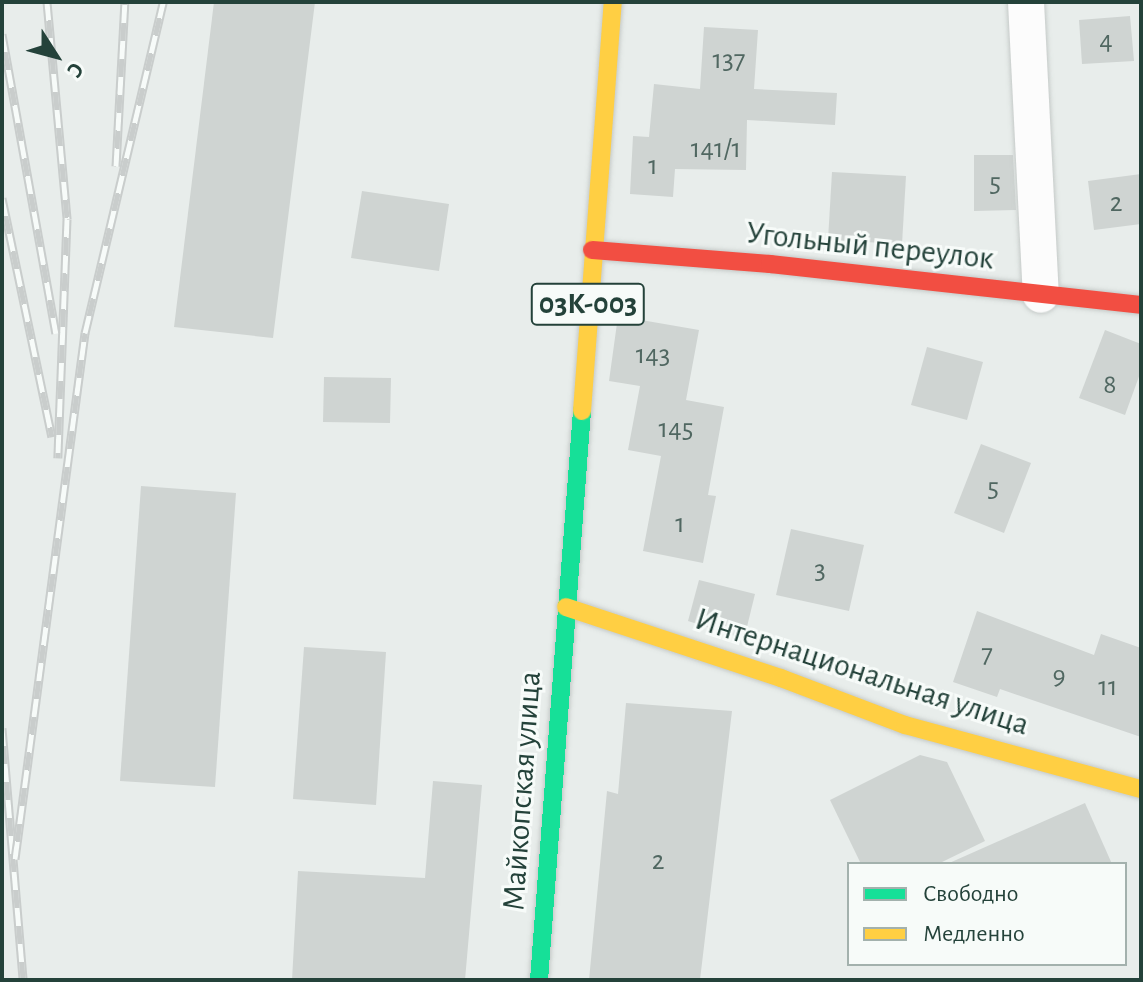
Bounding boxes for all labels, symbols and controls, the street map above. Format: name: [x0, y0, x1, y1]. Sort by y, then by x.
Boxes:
north arrow: [16, 16, 96, 96]
house number: 4: [1099, 24, 1113, 58]
house number: 137: [713, 43, 745, 77]
text: С: [63, 59, 88, 81]
house number: 141/1: [691, 132, 741, 166]
house number: 1: [648, 149, 658, 183]
house number: 5: [989, 166, 1001, 200]
house number: 2: [1110, 186, 1122, 220]
street label: Угольный переулок: [744, 214, 996, 278]
road number: 03К-003: [530, 278, 646, 330]
house number: 143: [636, 338, 670, 372]
house number: 8: [1103, 368, 1117, 402]
house number: 145: [659, 412, 693, 446]
house number: 5: [987, 471, 999, 505]
house number: 1: [675, 507, 685, 541]
house number: 3: [814, 553, 826, 587]
street label: Интернациональная улица: [690, 600, 1034, 744]
house number: 7: [981, 637, 993, 671]
house number: 9: [1052, 659, 1066, 693]
street label: Майкопская улица: [494, 670, 550, 912]
house number: 11: [1098, 670, 1118, 704]
house number: 2: [652, 844, 664, 878]
legend: [847, 862, 1127, 966]
text: Свободно: [923, 882, 1018, 906]
text: Медленно: [923, 922, 1025, 946]

